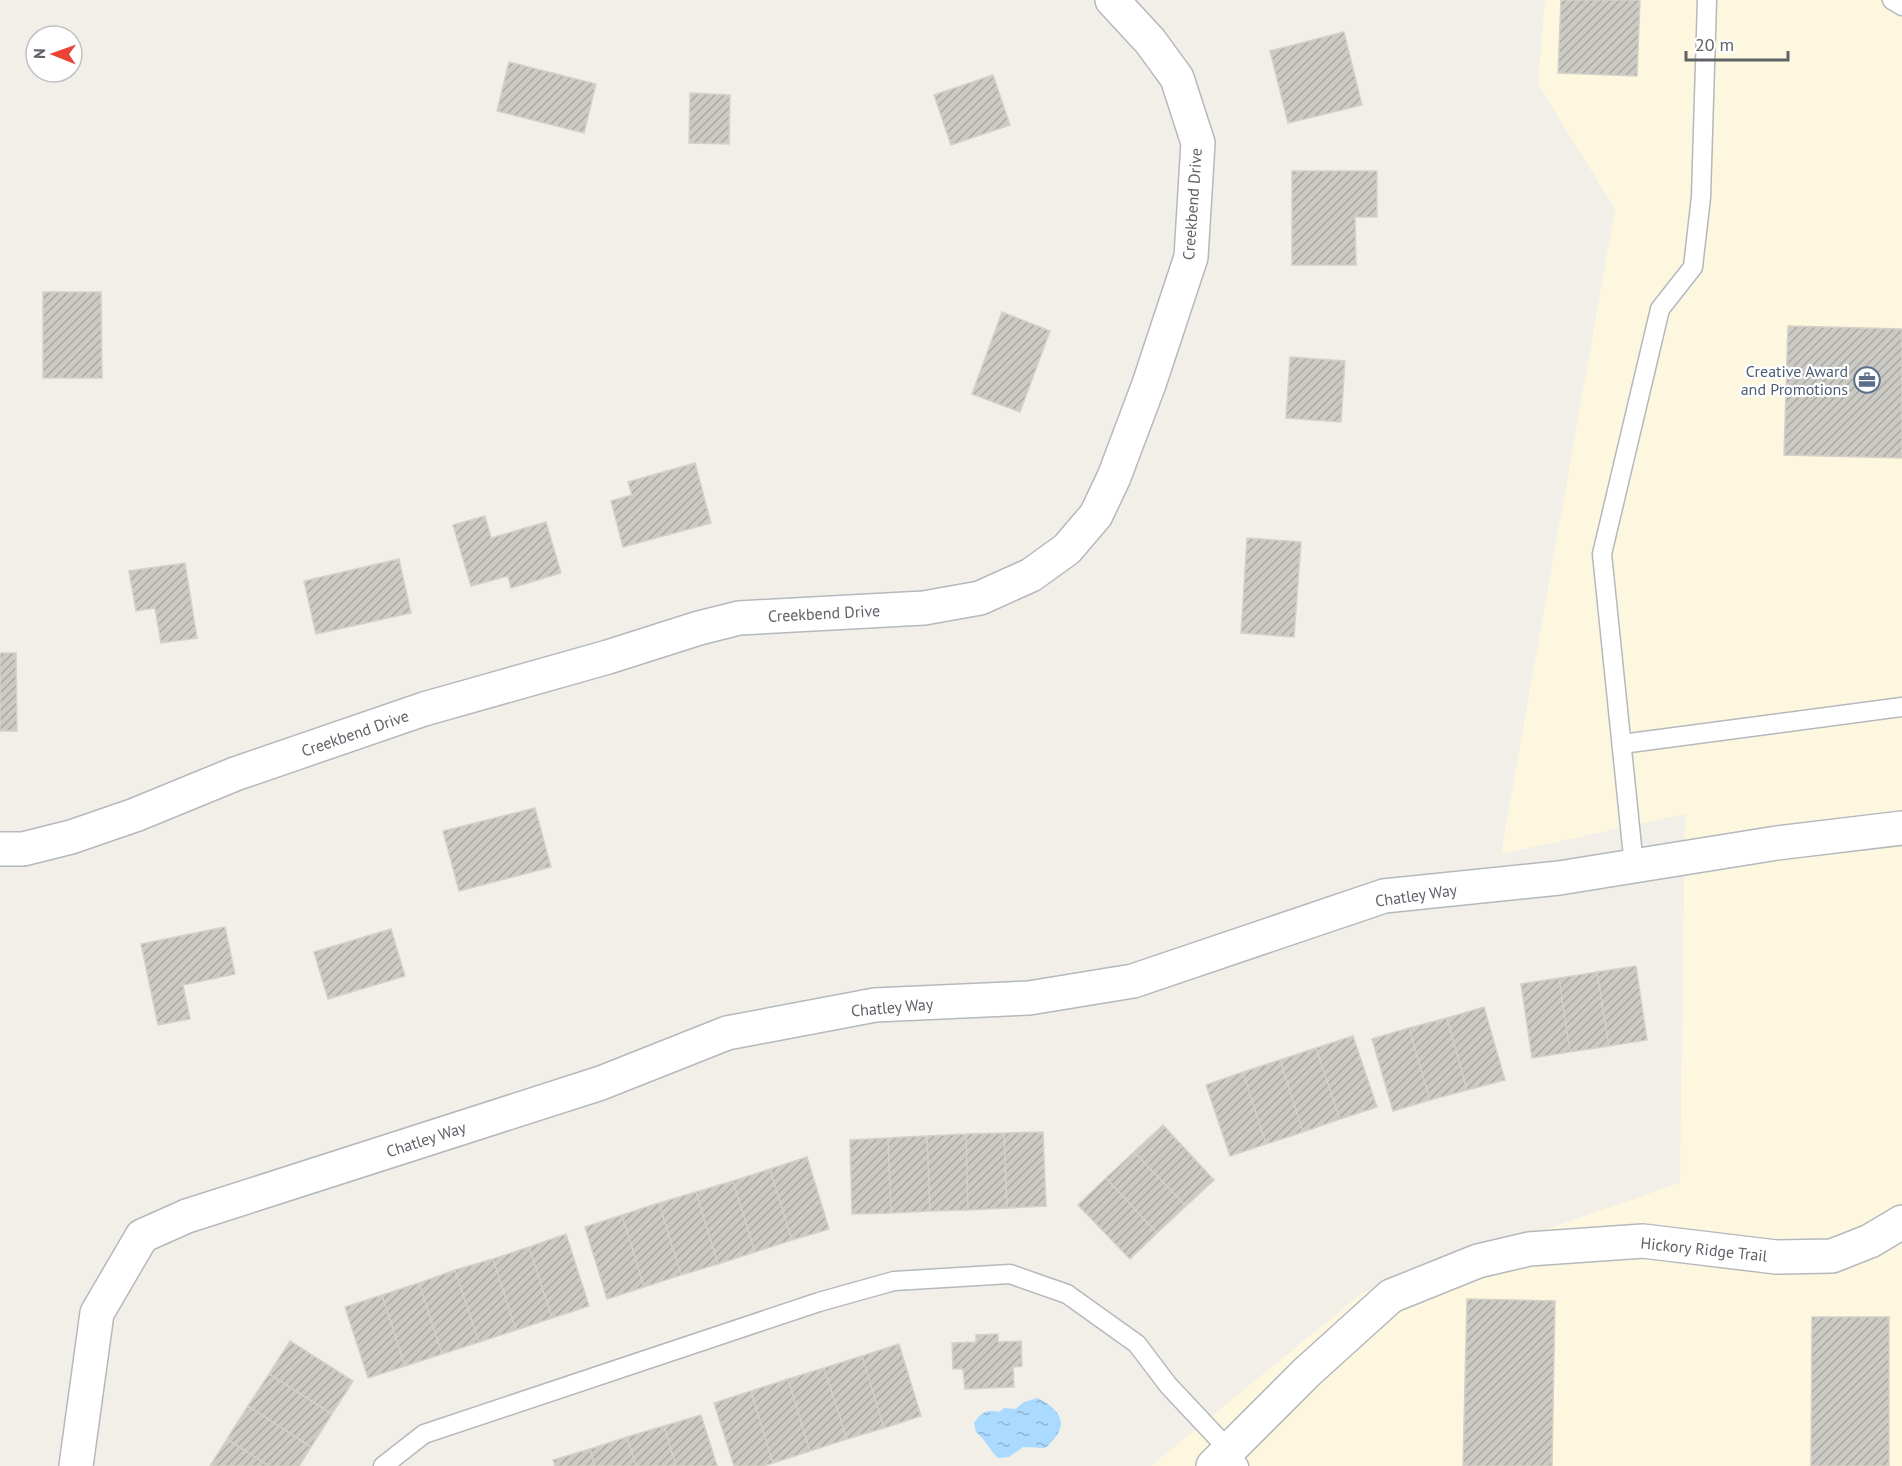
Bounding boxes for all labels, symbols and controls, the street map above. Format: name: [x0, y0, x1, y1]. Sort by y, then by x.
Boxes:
north arrow: [24, 24, 84, 84]
scale bar: [1686, 24, 1788, 62]
text: 20 m: [1695, 33, 1734, 56]
text: N: [29, 48, 49, 59]
street label: Creekbend Drive: [1178, 147, 1206, 261]
place label: Creative Award and Promotions: [1741, 361, 1848, 399]
office icon: Creative Award and Promotions: [1852, 365, 1882, 395]
street label: Creekbend Drive: [767, 600, 881, 626]
street label: Creekbend Drive: [299, 705, 411, 761]
street label: Chatley Way: [1374, 879, 1459, 911]
street label: Chatley Way: [850, 993, 935, 1021]
street label: Chatley Way: [384, 1117, 469, 1161]
street label: Hickory Ridge Trail: [1640, 1232, 1769, 1266]

